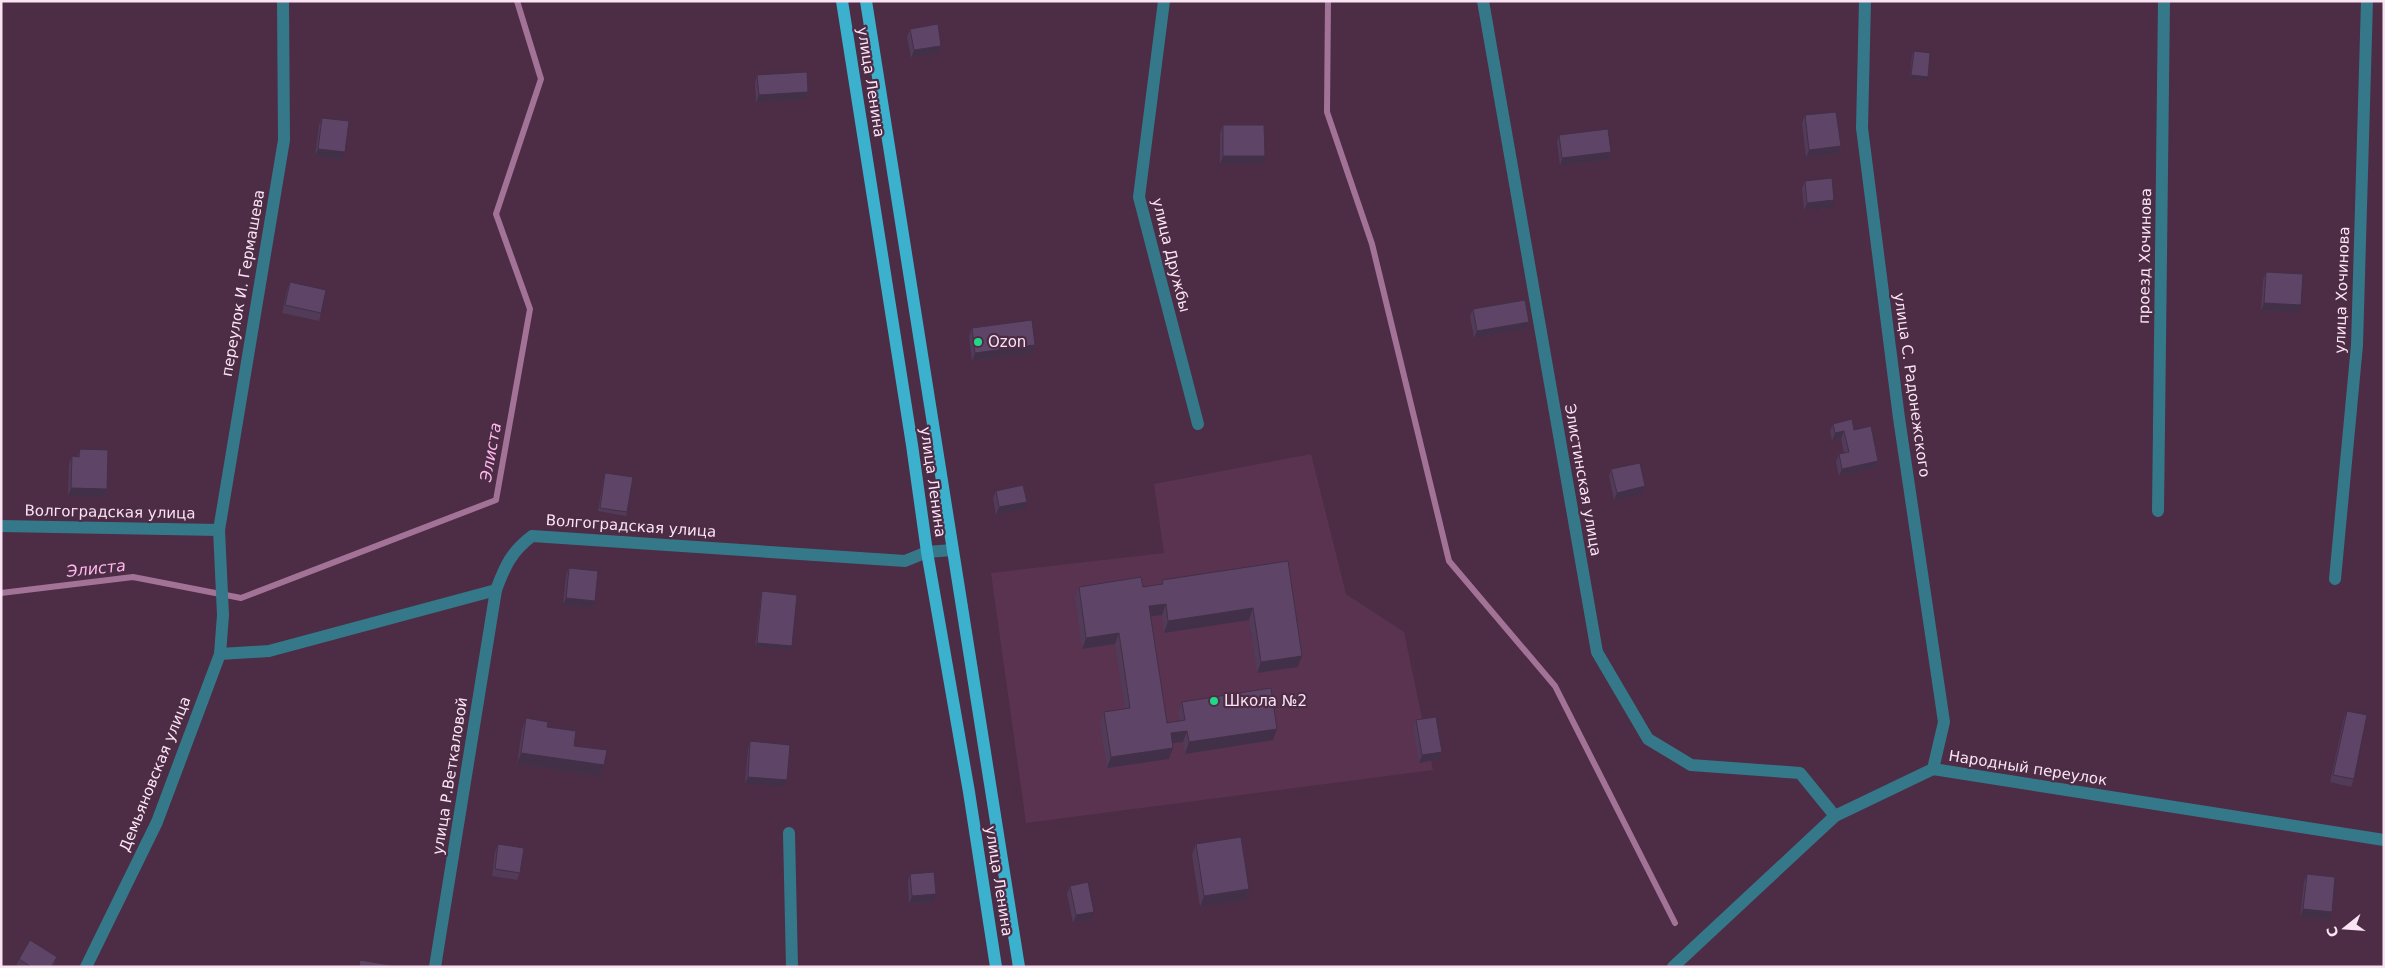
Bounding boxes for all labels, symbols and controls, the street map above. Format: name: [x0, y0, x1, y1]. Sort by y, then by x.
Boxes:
street label: улица Ленина: [853, 26, 889, 138]
street label: переулок И. Гермашева: [218, 188, 268, 378]
street label: проезд Хочинова: [2135, 188, 2155, 324]
street label: улица Дружбы: [1148, 196, 1194, 314]
street label: улица Хочинова: [2331, 226, 2353, 354]
street label: улица С. Радонежского: [1890, 292, 1934, 478]
place label: Ozon: [988, 333, 1026, 351]
marker: Ozon: [972, 336, 984, 348]
street label: Элистинская улица: [1561, 402, 1605, 558]
water label: Элиста: [476, 421, 505, 484]
street label: улица Ленина: [916, 426, 950, 538]
street label: Волгоградская улица: [24, 502, 196, 522]
street label: Волгоградская улица: [545, 511, 717, 541]
water label: Элиста: [64, 556, 127, 581]
place label: Школа №2: [1224, 692, 1307, 710]
street label: Демьяновская улица: [116, 694, 194, 854]
marker: Школа №2: [1208, 695, 1220, 707]
street label: улица Р.Веткаловой: [429, 696, 471, 856]
street label: Народный переулок: [1947, 747, 2109, 789]
street label: улица Ленина: [981, 825, 1017, 937]
north arrow: [2320, 903, 2370, 953]
text: С: [2323, 925, 2342, 939]

